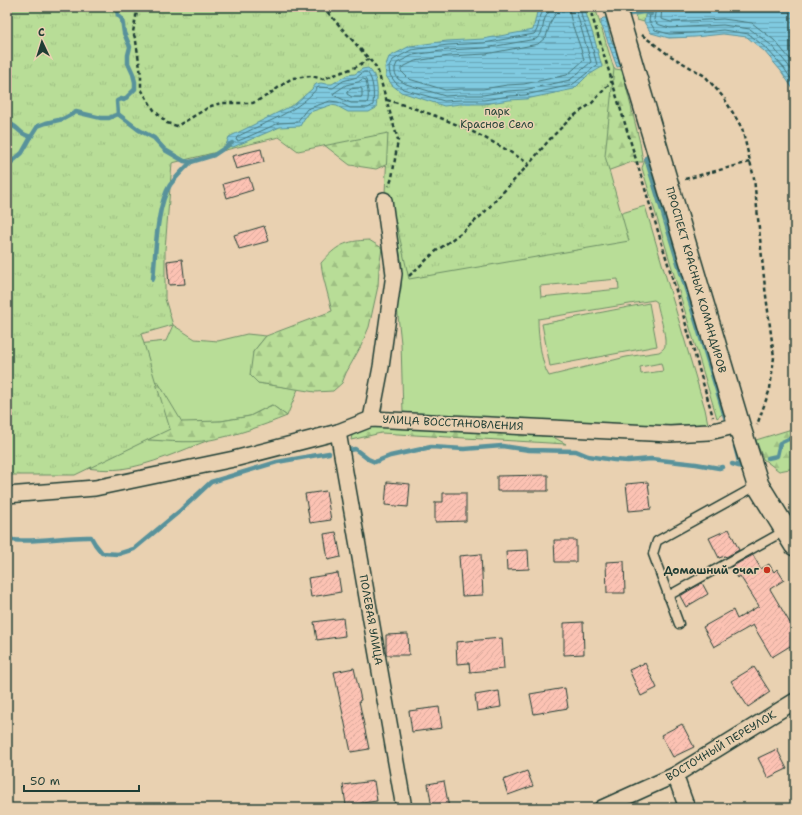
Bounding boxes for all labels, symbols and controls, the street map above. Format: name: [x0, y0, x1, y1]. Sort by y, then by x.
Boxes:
north arrow: [22, 22, 62, 62]
text: С: [37, 25, 45, 40]
park label: парк Красное Село: [460, 104, 534, 132]
street label: ПРОСПЕКТ КРАСНЫХ КОМАНДИРОВ: [662, 185, 730, 375]
street label: УЛИЦА ВОССТАНОВЛЕНИЯ: [382, 412, 524, 434]
place label: Домашний очаг: [664, 563, 759, 578]
marker: Домашний очаг: [762, 565, 772, 575]
street label: ПОЛЕВАЯ УЛИЦА: [356, 574, 386, 666]
street label: ВОСТОЧНЫЙ ПЕРЕУЛОК: [663, 706, 779, 785]
scale bar: [24, 767, 139, 793]
text: 50 m: [30, 773, 60, 789]

